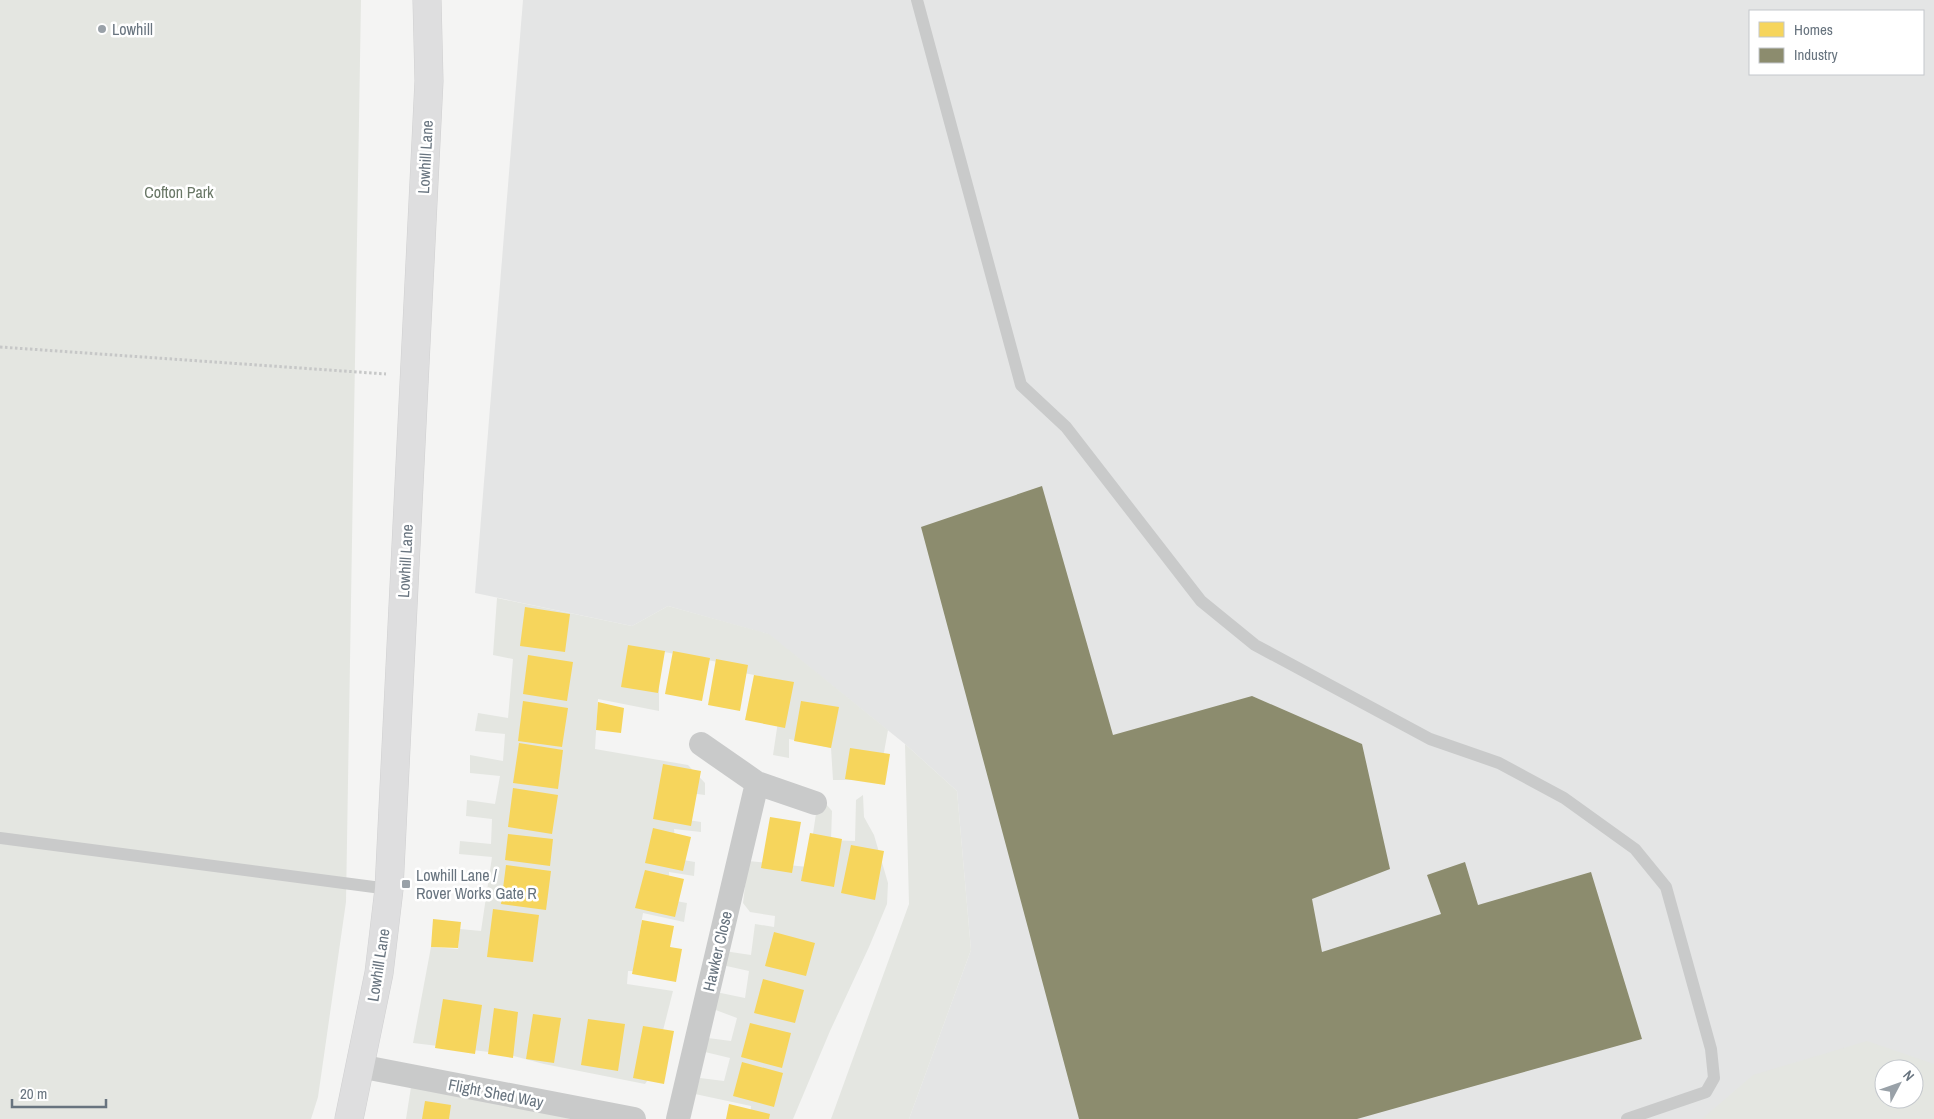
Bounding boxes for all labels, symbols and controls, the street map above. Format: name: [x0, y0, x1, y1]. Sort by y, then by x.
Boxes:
legend: [1749, 10, 1924, 75]
place label: Lowhill: [112, 18, 153, 40]
text: Homes: [1794, 19, 1833, 40]
marker: Lowhill: [96, 23, 108, 35]
text: Industry: [1794, 44, 1839, 65]
street label: Lowhill Lane: [412, 120, 438, 194]
park label: Cofton Park: [144, 181, 214, 203]
street label: Lowhill Lane: [392, 524, 418, 598]
place label: Lowhill Lane / Rover Works Gate R: [416, 864, 537, 904]
marker: Lowhill Lane / Rover Works Gate R: [400, 878, 412, 890]
street label: Hawker Close: [697, 909, 737, 993]
street label: Lowhill Lane: [361, 927, 395, 1003]
north arrow: [1874, 1059, 1924, 1109]
text: N: [1899, 1066, 1918, 1085]
street label: Flight Shed Way: [447, 1073, 546, 1113]
scale bar: [12, 1076, 106, 1108]
text: 20 m: [20, 1083, 47, 1104]

